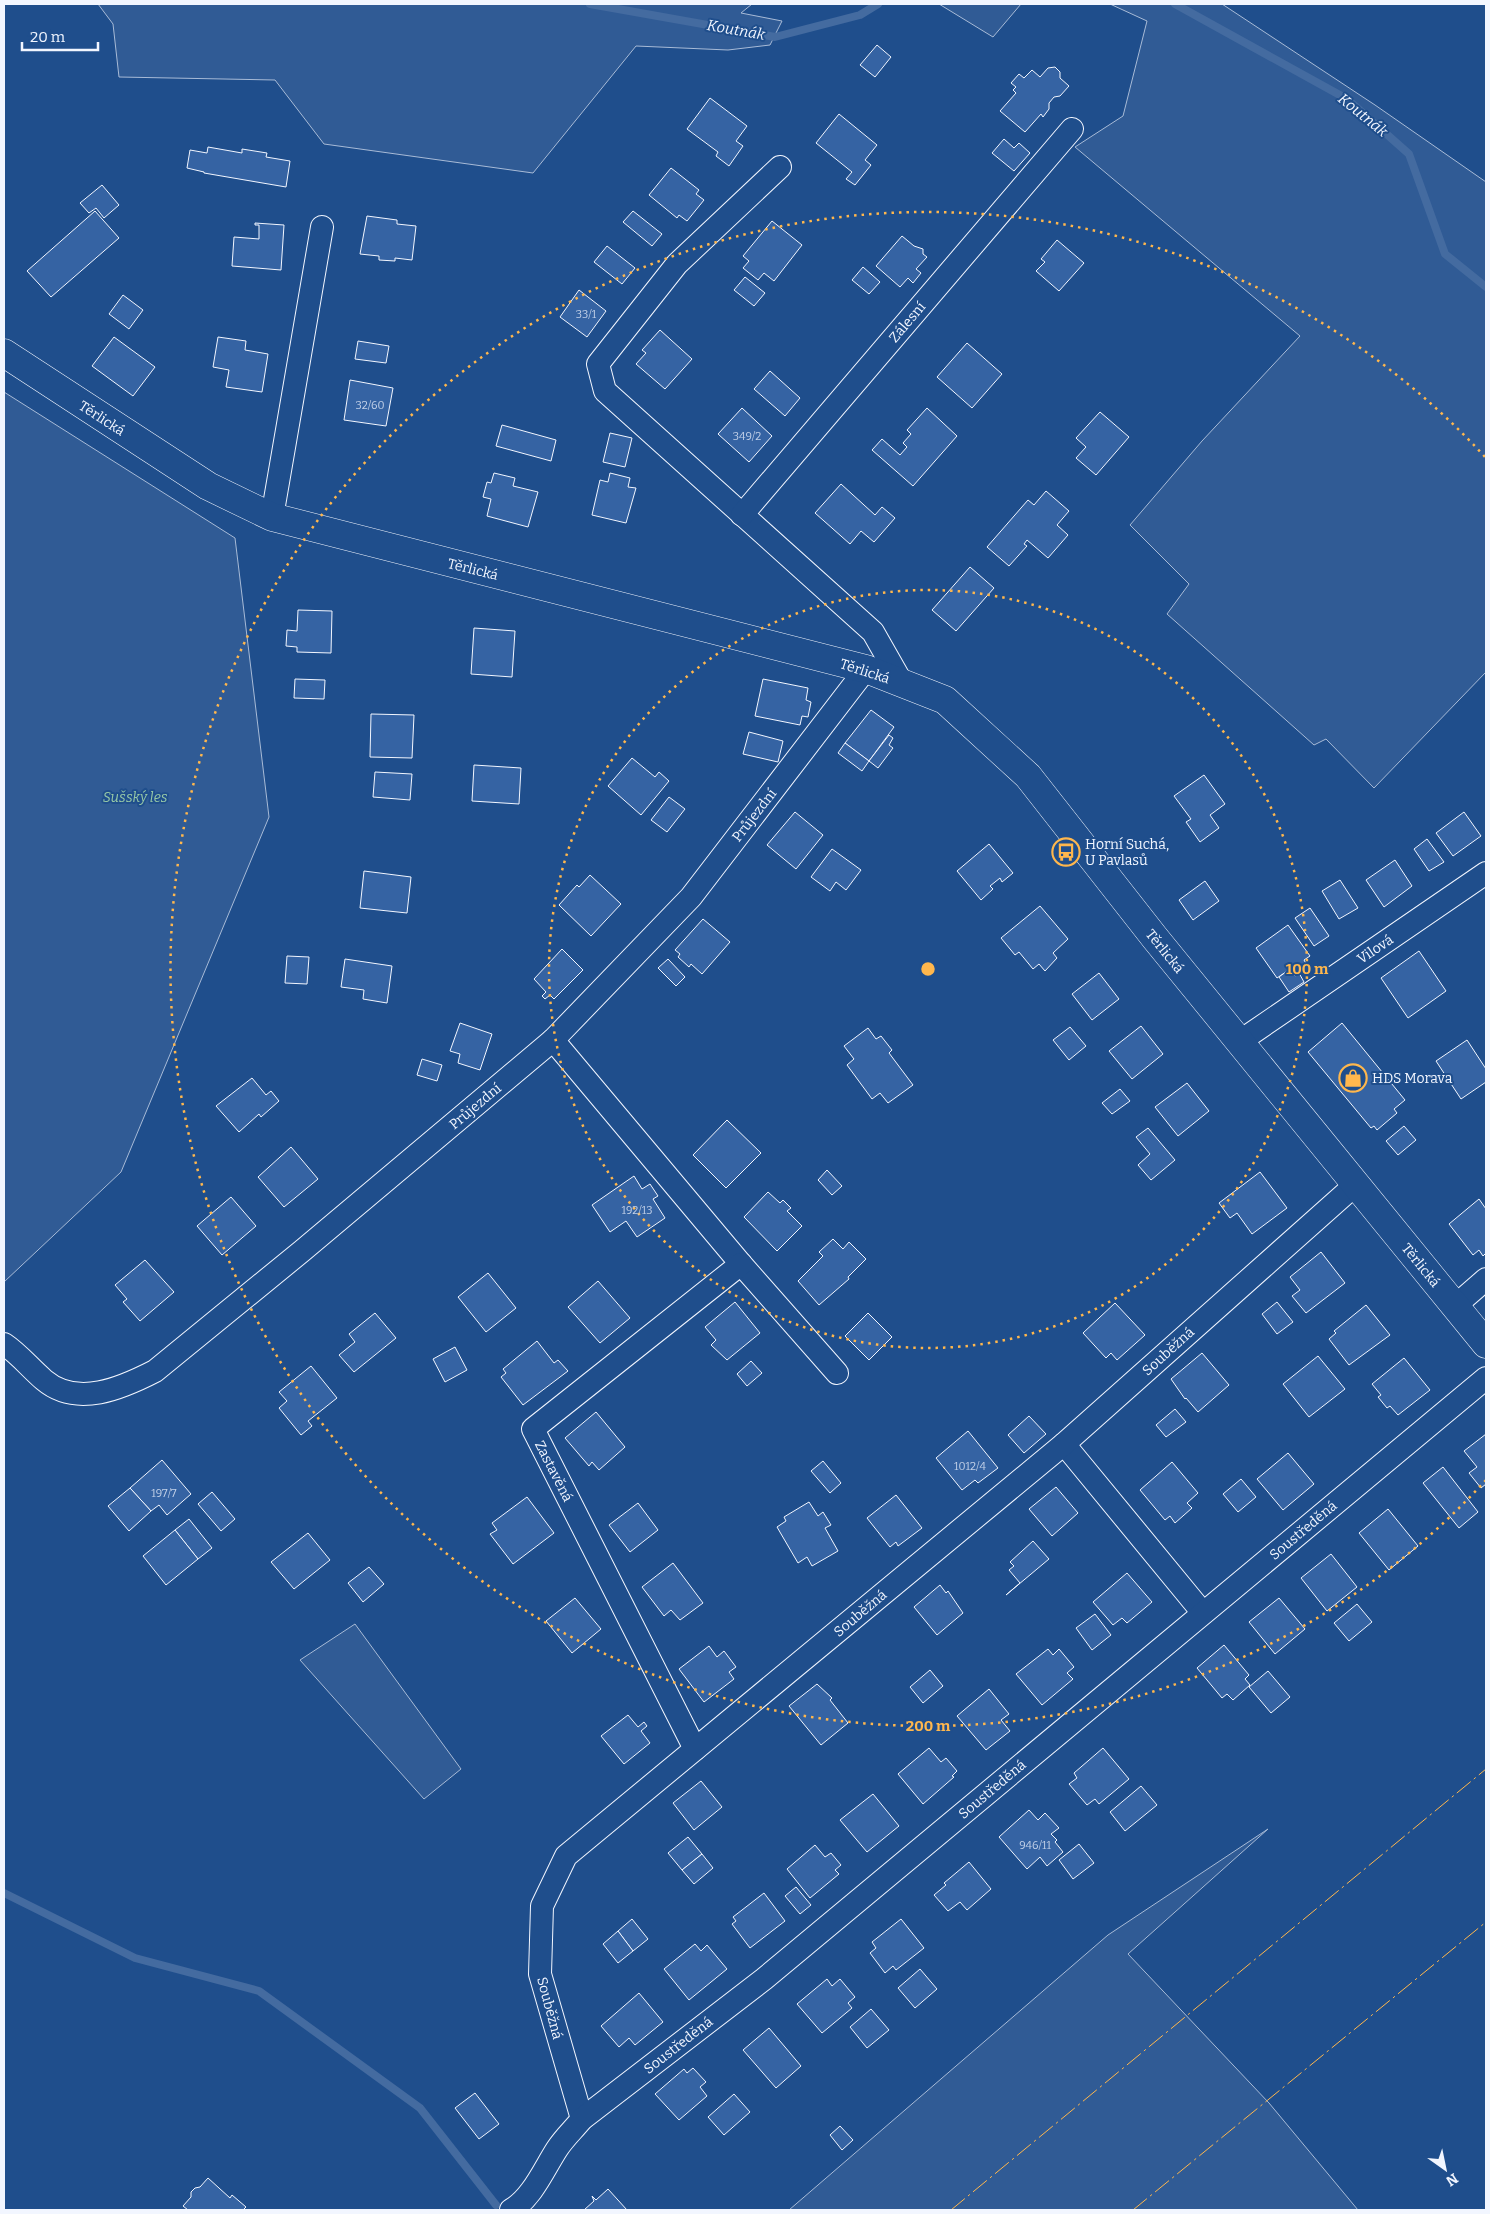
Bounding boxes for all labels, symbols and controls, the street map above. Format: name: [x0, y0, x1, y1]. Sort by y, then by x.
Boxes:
water label: Koutnák: [706, 16, 767, 44]
scale bar: [22, 20, 99, 52]
text: 20 m: [30, 28, 66, 46]
water label: Koutnák: [1335, 90, 1392, 141]
street label: Zálesní: [886, 298, 930, 346]
house number: 33/1: [576, 308, 597, 321]
street label: Těrlická: [76, 397, 128, 440]
house number: 32/60: [355, 399, 385, 412]
house number: 349/2: [733, 430, 761, 443]
street label: Těrlická: [446, 555, 500, 584]
street label: Těrlická: [838, 655, 892, 688]
street label: Průjezdní: [728, 785, 781, 845]
park label: Sušský les: [103, 789, 168, 806]
place label: Horní Suchá, U Pavlasů: [1085, 836, 1169, 869]
bus stop icon: Horní Suchá, U Pavlasů: [1051, 837, 1081, 867]
street label: Těrlická: [1142, 926, 1188, 977]
street label: Vilová: [1354, 931, 1397, 968]
centre of rings: [919, 960, 937, 978]
text: 100 m: [1286, 960, 1329, 978]
shop icon: HDS Morava: [1338, 1063, 1368, 1093]
place label: HDS Morava: [1372, 1070, 1453, 1087]
street label: Průjezdní: [446, 1079, 505, 1133]
house number: 192/13: [621, 1204, 653, 1217]
street label: Těrlická: [1398, 1240, 1444, 1291]
street label: Souběžná: [1139, 1323, 1198, 1379]
street label: Zastavěná: [531, 1438, 576, 1505]
house number: 1012/4: [954, 1460, 986, 1473]
house number: 197/7: [151, 1487, 177, 1500]
street label: Soustředěná: [1266, 1497, 1341, 1563]
street label: Souběžná: [830, 1586, 891, 1640]
text: 200 m: [906, 1717, 951, 1735]
street label: Soustředěná: [955, 1756, 1030, 1822]
house number: 946/11: [1019, 1839, 1051, 1852]
street label: Souběžná: [533, 1975, 566, 2042]
street label: Soustředěná: [640, 2013, 716, 2078]
north arrow: [1420, 2144, 1470, 2194]
text: N: [1442, 2169, 1461, 2190]

